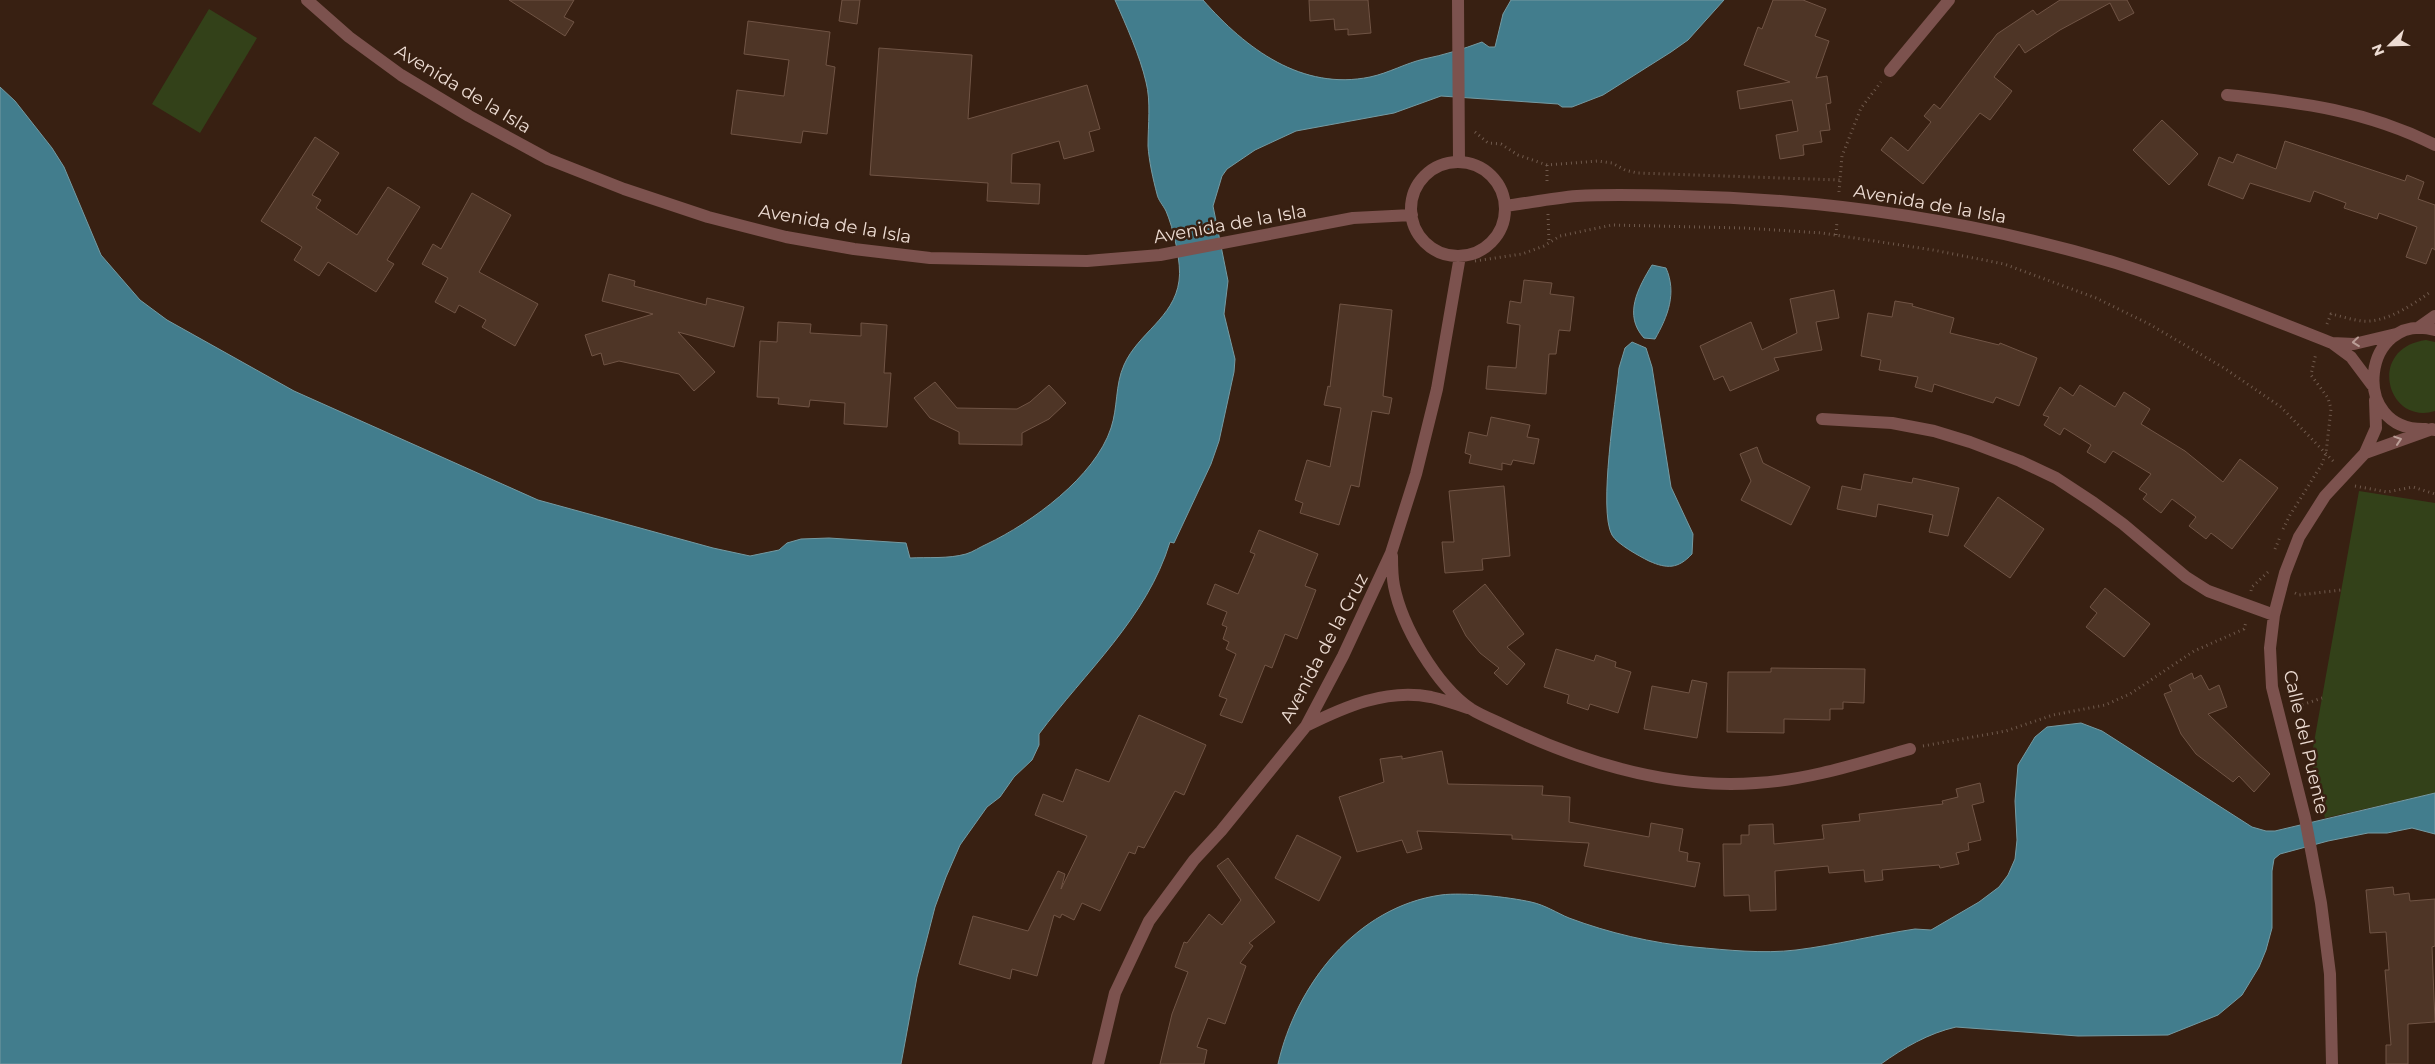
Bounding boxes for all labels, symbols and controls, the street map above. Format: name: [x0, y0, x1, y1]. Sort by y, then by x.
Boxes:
north arrow: [2365, 20, 2415, 70]
street label: Avenida de la Isla: [391, 40, 535, 138]
text: N: [2368, 41, 2389, 59]
street label: Avenida de la Isla: [1852, 180, 2008, 228]
street label: Avenida de la Isla: [757, 200, 913, 248]
street label: Avenida de la Isla: [1152, 200, 1308, 248]
one-way arrow: [2351, 337, 2359, 348]
one-way arrow: [2394, 436, 2402, 446]
street label: Avenida de la Cruz: [1275, 569, 1373, 727]
street label: Calle del Puente: [2279, 668, 2333, 816]

